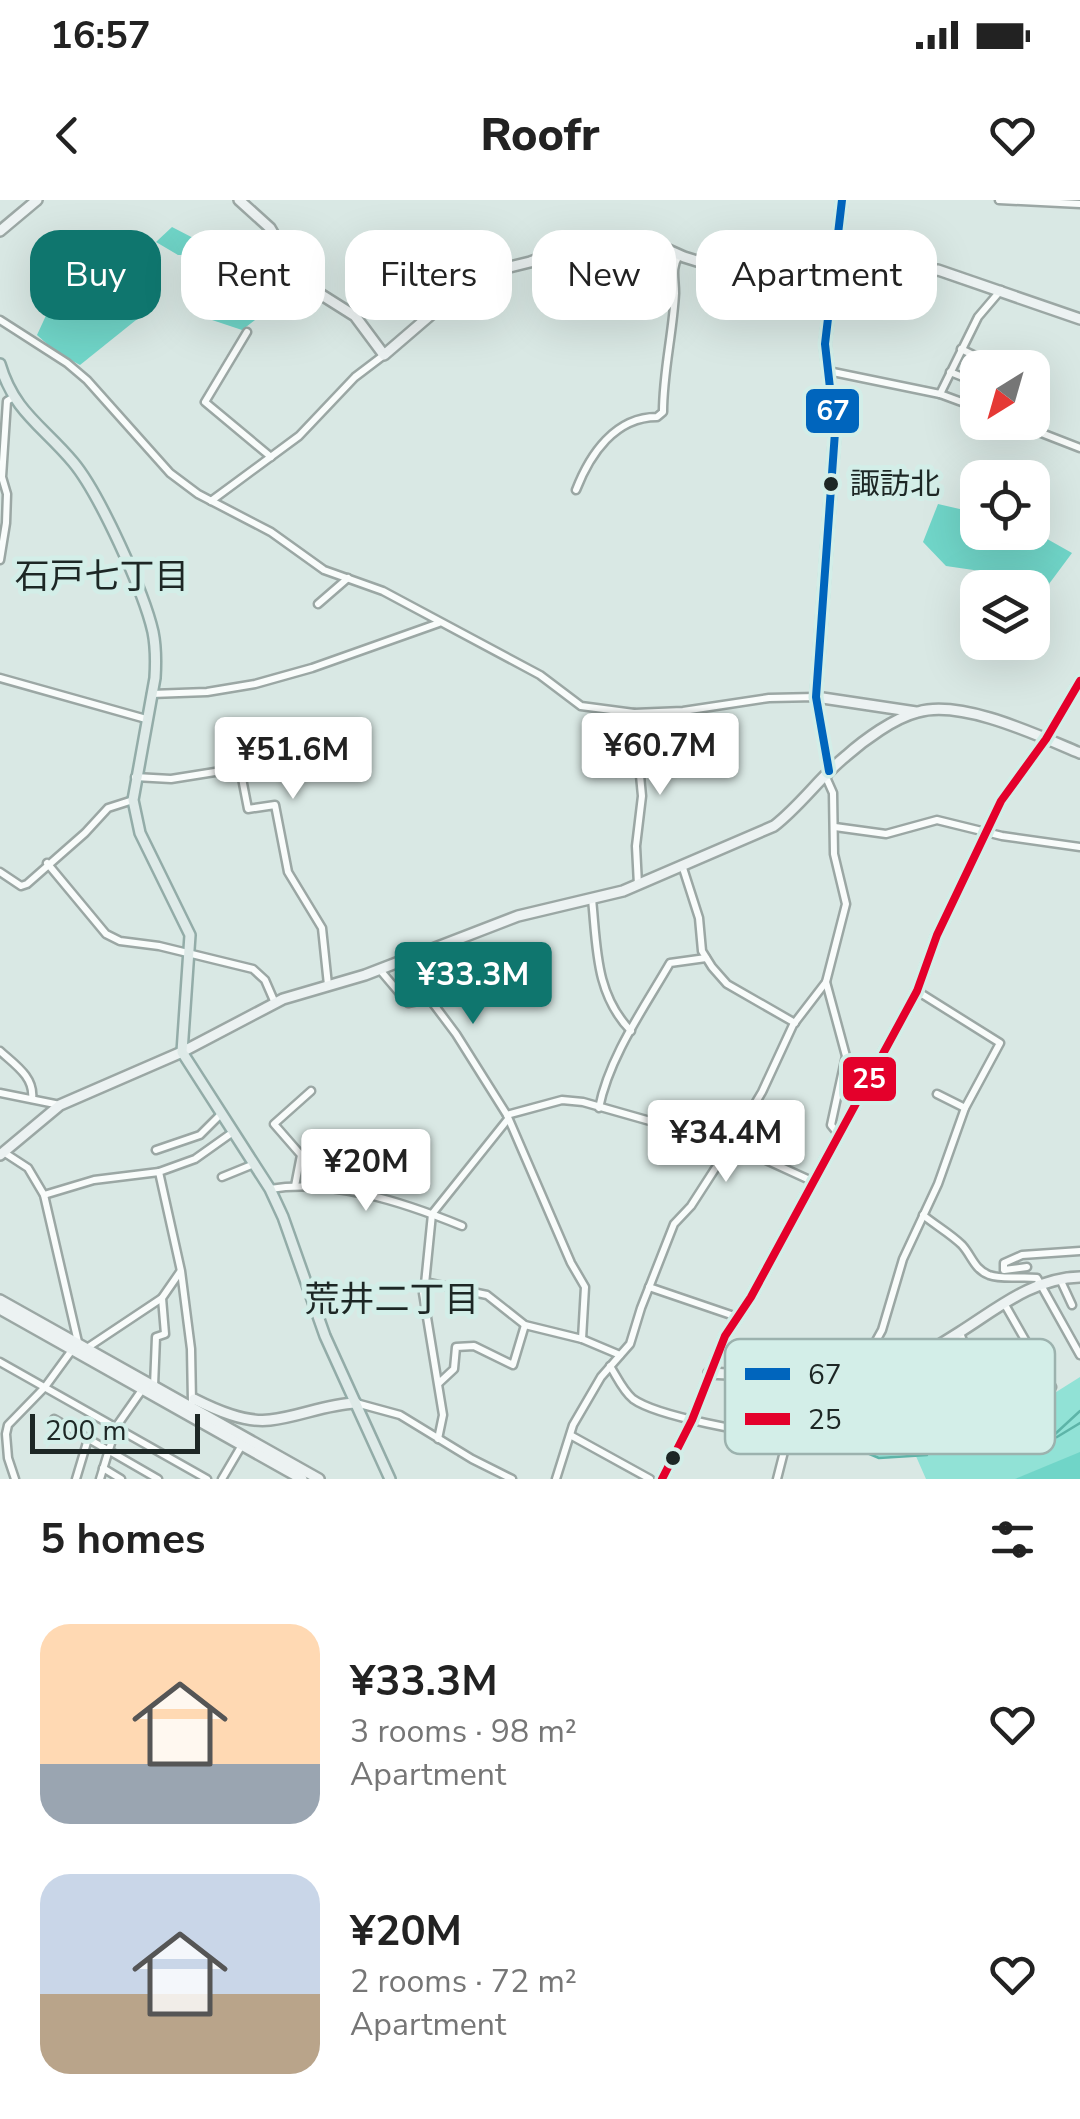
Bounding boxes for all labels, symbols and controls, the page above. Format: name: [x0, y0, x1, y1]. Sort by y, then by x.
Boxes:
text: 16:57: [50, 10, 151, 61]
text: Roofr: [480, 105, 600, 166]
icon: back: [40, 108, 95, 163]
icon: heart: [985, 108, 1040, 163]
chip: Buy: [30, 230, 161, 320]
chip: Rent: [181, 230, 325, 320]
chip: Filters: [345, 230, 512, 320]
chip: New: [532, 230, 676, 320]
chip: Apartment: [696, 230, 937, 320]
north arrow: [960, 350, 1050, 440]
map controls: [960, 350, 1050, 660]
line badge: 67: [804, 387, 861, 435]
text: 67: [816, 392, 850, 430]
button: locate: [960, 460, 1050, 550]
place label: 諏訪北: [850, 464, 940, 505]
marker: 諏訪北: [821, 474, 841, 494]
district label: 石戸七丁目: [14, 553, 190, 600]
button: layers: [960, 570, 1050, 660]
pin: ¥60.7M: [579, 713, 741, 798]
pin: ¥51.6M: [212, 717, 374, 802]
text: ¥60.7M: [604, 724, 716, 767]
text: ¥51.6M: [237, 728, 349, 771]
pin: ¥33.3M: [392, 942, 554, 1027]
text: ¥33.3M: [417, 953, 529, 996]
line badge: 25: [841, 1055, 898, 1103]
text: 25: [852, 1060, 886, 1098]
pin: ¥34.4M: [645, 1100, 807, 1185]
text: ¥34.4M: [670, 1111, 782, 1154]
pin: ¥20M: [307, 1129, 425, 1214]
text: ¥20M: [323, 1140, 409, 1183]
district label: 荒井二丁目: [304, 1276, 480, 1323]
legend: [725, 1339, 1055, 1454]
text: 67: [808, 1356, 842, 1394]
text: 25: [808, 1401, 842, 1439]
scale bar: [30, 1409, 200, 1454]
text: 200 m: [45, 1412, 127, 1450]
unlabelled marker: [663, 1448, 683, 1468]
text: 5 homes: [40, 1511, 205, 1568]
icon: filters: [985, 1512, 1040, 1567]
text: ¥33.3M: [350, 1653, 498, 1710]
icon: home: [120, 1664, 240, 1784]
icon: heart: [985, 1697, 1040, 1752]
text: 3 rooms · 98 m²: [350, 1710, 577, 1753]
text: Apartment: [350, 1753, 506, 1796]
text: ¥20M: [350, 1903, 462, 1960]
icon: home: [120, 1914, 240, 2034]
icon: heart: [985, 1947, 1040, 2002]
text: 2 rooms · 72 m²: [350, 1960, 577, 2003]
text: Apartment: [350, 2003, 506, 2046]

